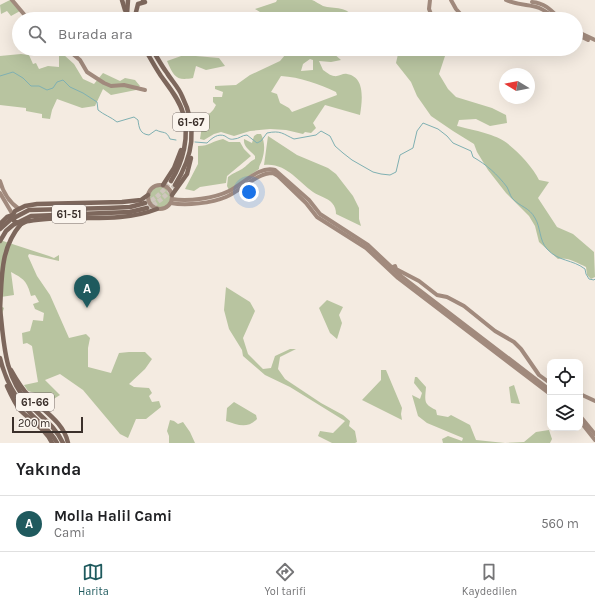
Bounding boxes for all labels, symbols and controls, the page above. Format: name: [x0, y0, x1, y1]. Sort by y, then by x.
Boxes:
search box: [12, 12, 583, 56]
icon: search: [26, 23, 48, 45]
text: Burada ara: [58, 25, 133, 43]
north arrow: [499, 68, 535, 104]
road number: 61-67: [173, 113, 209, 131]
your location: [239, 182, 259, 202]
road number: 61-51: [52, 205, 86, 223]
pin: A: [74, 275, 100, 308]
map controls: [547, 359, 583, 431]
button: locate: [547, 359, 583, 395]
road number: 61-66: [16, 393, 54, 411]
button: layers: [547, 395, 583, 431]
scale bar: [12, 415, 83, 434]
text: 200 m: [18, 417, 50, 430]
text: Yakında: [16, 459, 81, 479]
text: Molla Halil Cami: [54, 507, 172, 525]
text: A: [25, 516, 33, 531]
text: 560 m: [541, 516, 579, 531]
text: Cami: [54, 525, 85, 540]
tab: Harita: [78, 561, 109, 598]
tab: Yol tarifi: [265, 561, 306, 598]
tab: Kaydedilen: [462, 561, 517, 598]

